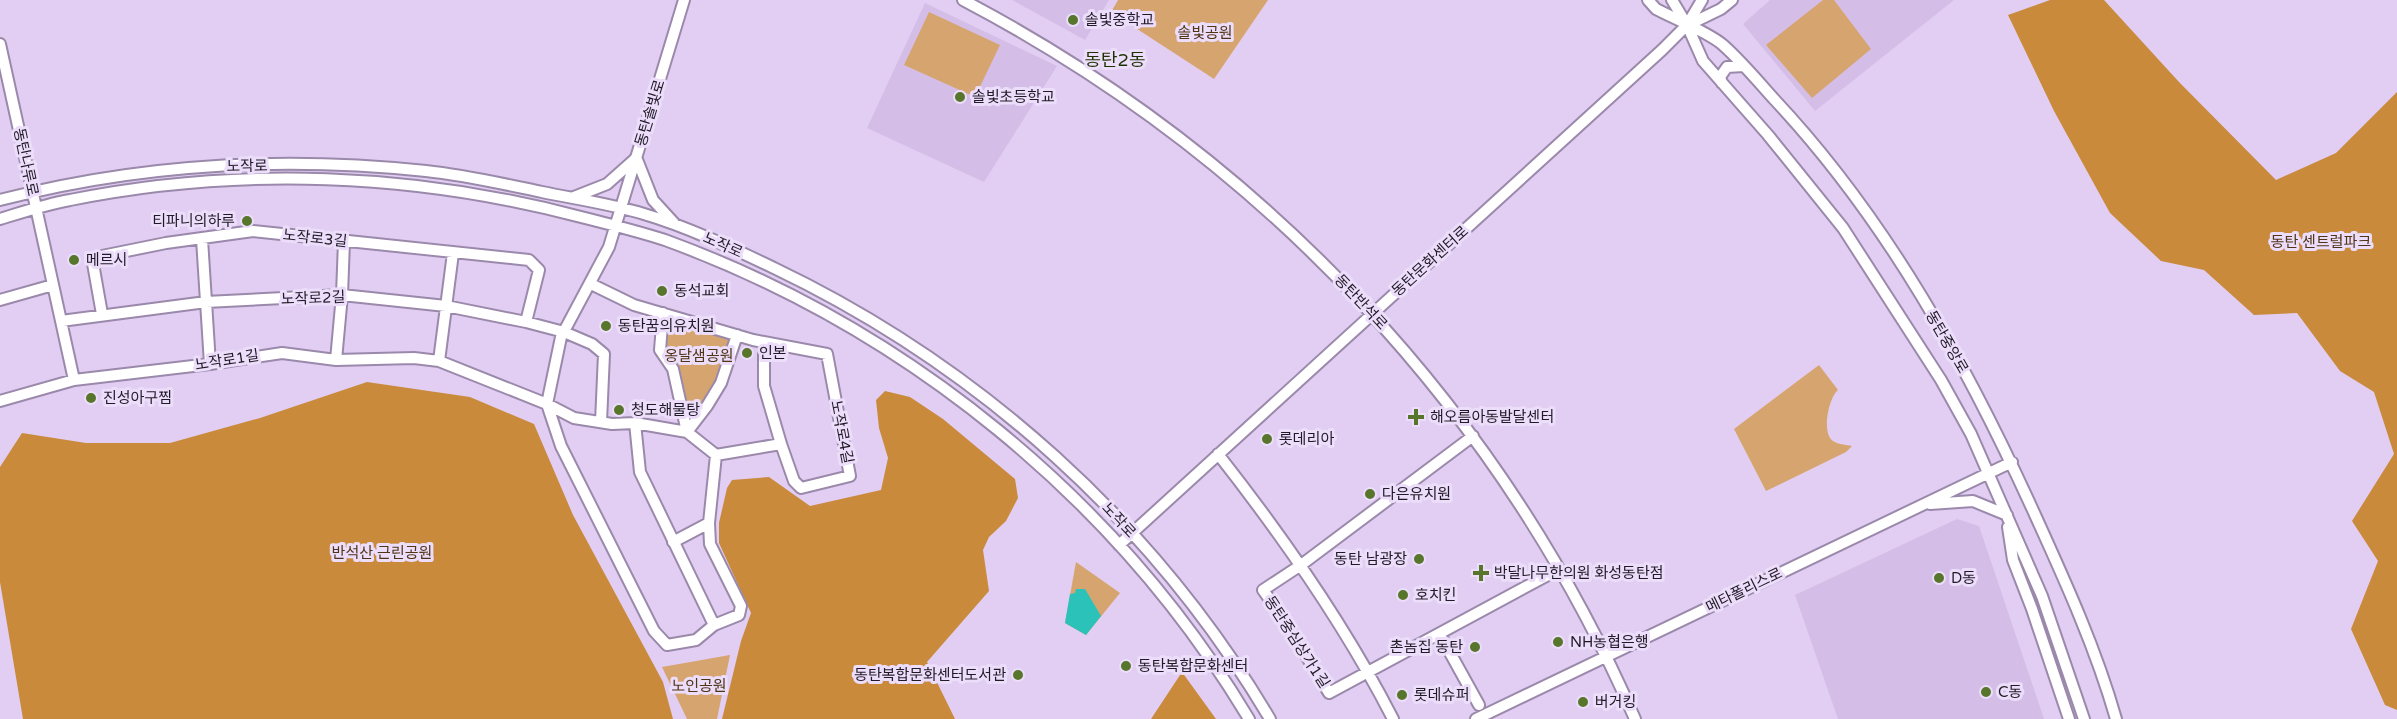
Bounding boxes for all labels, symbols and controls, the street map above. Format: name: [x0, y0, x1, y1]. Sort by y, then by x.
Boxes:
place label: 솔빛중학교: [1085, 11, 1154, 29]
marker: 솔빛중학교: [1066, 13, 1080, 27]
park label: 솔빛공원: [1177, 24, 1233, 42]
district label: 동탄2동: [1085, 49, 1145, 71]
street label: 동탄솔빛로: [631, 77, 669, 149]
place label: 솔빛초등학교: [972, 88, 1055, 106]
marker: 솔빛초등학교: [953, 90, 967, 104]
street label: 동탄나루로: [10, 126, 42, 198]
street label: 노작로: [226, 157, 268, 175]
place label: 티파니의하루: [152, 212, 235, 230]
marker: 티파니의하루: [240, 214, 254, 228]
street label: 동탄문화센터로: [1388, 222, 1472, 300]
street label: 노작로3길: [282, 226, 348, 250]
street label: 노작로: [700, 228, 746, 262]
park label: 동탄 센트럴파크: [2271, 233, 2371, 251]
place label: 메르시: [86, 251, 127, 269]
marker: 메르시: [67, 253, 81, 267]
street label: 동탄반석로: [1331, 271, 1391, 333]
place label: 동석교회: [674, 282, 729, 300]
marker: 동석교회: [655, 284, 669, 298]
street label: 노작로2길: [280, 288, 346, 308]
street label: 동탄중앙로: [1922, 308, 1972, 376]
place label: 동탄꿈의유치원: [618, 317, 715, 335]
marker: 동탄꿈의유치원: [599, 319, 613, 333]
place label: 인본: [759, 344, 787, 362]
street label: 노작로1길: [194, 346, 260, 374]
marker: 인본: [740, 346, 754, 360]
park label: 옹달샘공원: [664, 347, 734, 365]
place label: 진성아구찜: [103, 389, 172, 407]
marker: 진성아구찜: [84, 391, 98, 405]
street label: 노작로4길: [827, 399, 857, 465]
place label: 청도해물탕: [631, 401, 700, 419]
marker: 청도해물탕: [612, 403, 626, 417]
marker: 해오름아동발달센터: [1407, 408, 1425, 426]
place label: 해오름아동발달센터: [1430, 408, 1554, 426]
place label: 롯데리아: [1279, 430, 1334, 448]
marker: 롯데리아: [1260, 432, 1274, 446]
place label: 다은유치원: [1382, 485, 1451, 503]
marker: 다은유치원: [1363, 487, 1377, 501]
street label: 노작로: [1098, 499, 1140, 541]
park label: 반석산 근린공원: [332, 544, 432, 562]
place label: 동탄 남광장: [1334, 550, 1407, 568]
marker: 동탄 남광장: [1412, 552, 1426, 566]
marker: 박달나무한의원 화성동탄점: [1472, 564, 1490, 582]
place label: 박달나무한의원 화성동탄점: [1494, 564, 1664, 582]
street label: 메타폴리스로: [1703, 564, 1785, 616]
place label: D동: [1951, 569, 1976, 587]
marker: D동: [1932, 571, 1946, 585]
place label: 호치킨: [1415, 586, 1456, 604]
marker: 호치킨: [1396, 588, 1410, 602]
street label: 동탄중심상가1길: [1261, 593, 1333, 691]
place label: NH농협은행: [1570, 633, 1649, 651]
marker: NH농협은행: [1551, 635, 1565, 649]
place label: 촌놈집 동탄: [1390, 638, 1463, 656]
marker: 촌놈집 동탄: [1468, 640, 1482, 654]
place label: 동탄복합문화센터: [1138, 657, 1248, 675]
marker: 동탄복합문화센터: [1119, 659, 1133, 673]
place label: 동탄복합문화센터도서관: [854, 666, 1006, 684]
marker: 동탄복합문화센터도서관: [1011, 668, 1025, 682]
park label: 노인공원: [671, 677, 727, 695]
place label: C동: [1998, 683, 2022, 701]
marker: C동: [1979, 685, 1993, 699]
place label: 롯데슈퍼: [1414, 686, 1469, 704]
marker: 롯데슈퍼: [1395, 688, 1409, 702]
place label: 버거킹: [1595, 693, 1636, 711]
marker: 버거킹: [1576, 695, 1590, 709]

